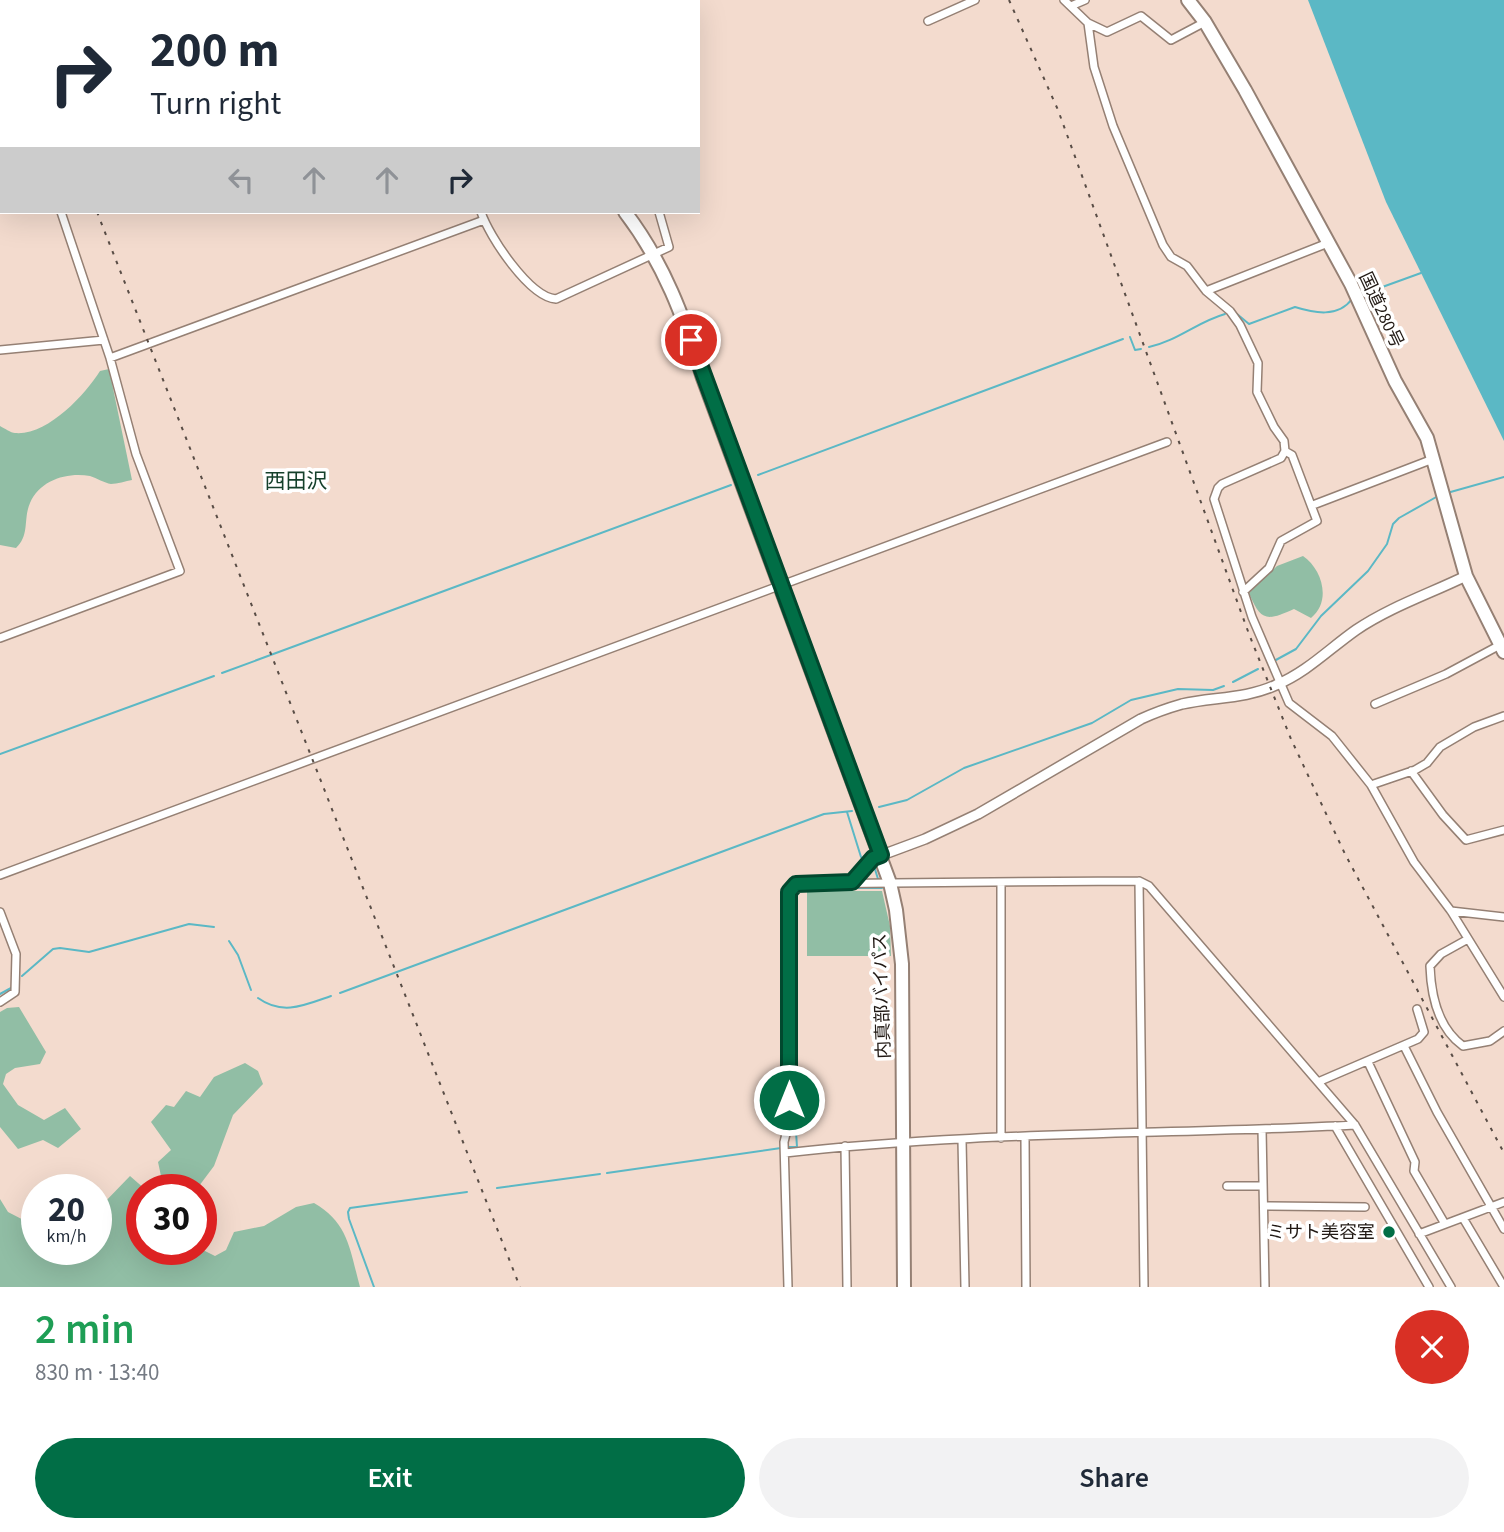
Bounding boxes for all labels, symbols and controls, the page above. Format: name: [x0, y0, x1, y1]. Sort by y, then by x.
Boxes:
text: 200 m: [150, 16, 279, 86]
icon: right: [35, 28, 126, 119]
text: Turn right: [150, 81, 281, 127]
icon: left: [222, 161, 260, 199]
icon: ahead: [295, 161, 333, 199]
icon: ahead: [368, 161, 406, 199]
icon: right: [441, 161, 479, 199]
street label: 国道280号: [1353, 268, 1409, 352]
pin: [661, 310, 721, 370]
icon: arrive: [672, 321, 710, 359]
district label: 西田沢: [265, 466, 328, 496]
street label: 内真部バイパス: [867, 933, 897, 1059]
position arrow: [752, 1063, 826, 1137]
speed limit sign: 30: [126, 1174, 217, 1265]
text: 20: [48, 1185, 85, 1235]
place label: ミサト美容室: [1267, 1220, 1375, 1245]
text: km/h: [47, 1224, 86, 1249]
marker: ミサト美容室: [1381, 1224, 1397, 1240]
text: 2 min: [35, 1300, 135, 1360]
button: close: [1395, 1310, 1469, 1384]
text: 830 m · 13:40: [35, 1356, 159, 1389]
button: Exit: [35, 1438, 745, 1518]
button: Share: [759, 1438, 1469, 1518]

